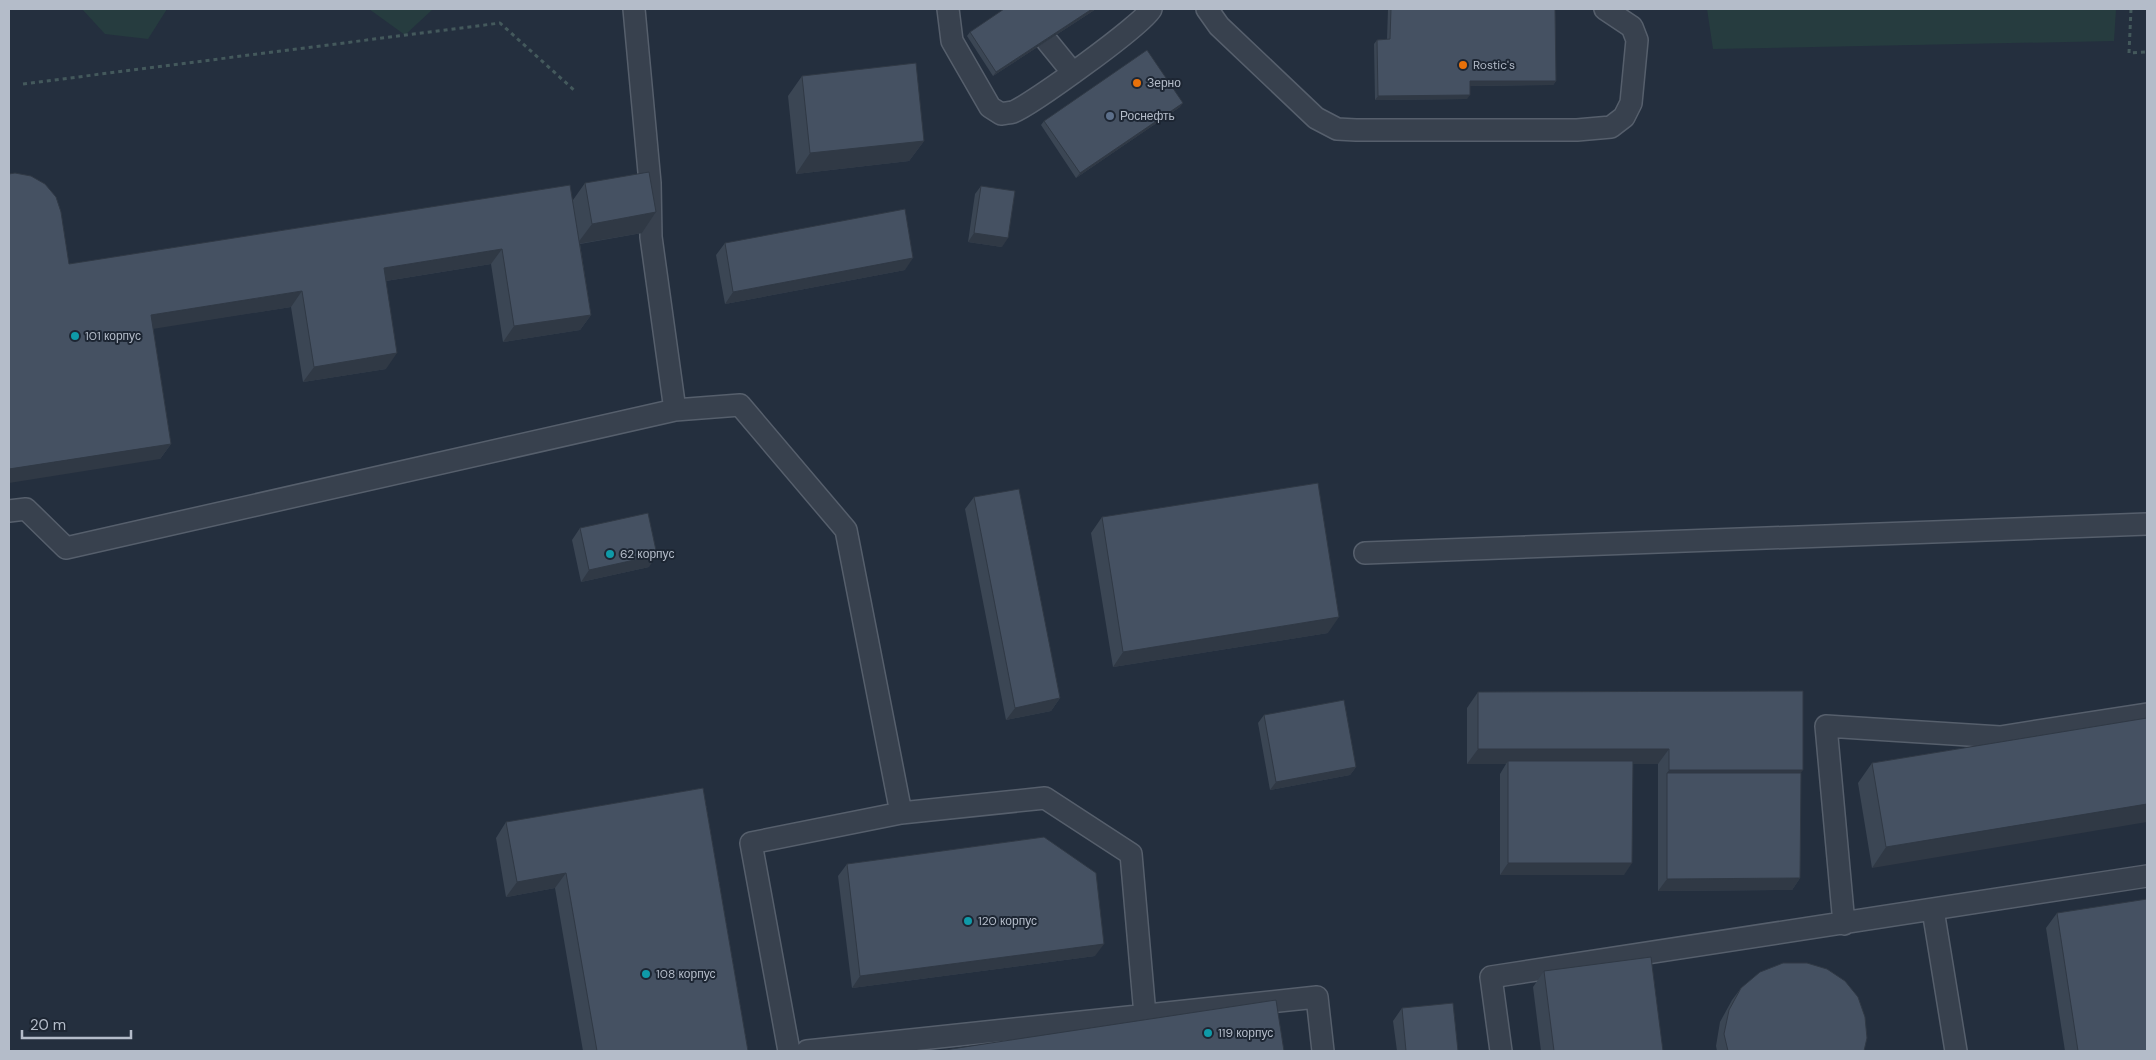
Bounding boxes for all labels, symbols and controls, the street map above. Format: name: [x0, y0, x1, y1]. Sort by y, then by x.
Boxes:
place label: Rostic's: [1473, 57, 1515, 73]
marker: Rostic's: [1457, 59, 1469, 71]
place label: Зерно: [1147, 75, 1181, 91]
marker: Зерно: [1131, 77, 1143, 89]
place label: Роснефть: [1120, 108, 1175, 124]
marker: Роснефть: [1104, 110, 1116, 122]
place label: 101 корпус: [85, 328, 141, 344]
marker: 101 корпус: [69, 330, 81, 342]
place label: 62 корпус: [620, 546, 674, 562]
marker: 62 корпус: [604, 548, 616, 560]
place label: 120 корпус: [978, 913, 1037, 929]
marker: 120 корпус: [962, 915, 974, 927]
place label: 108 корпус: [656, 966, 716, 982]
marker: 108 корпус: [640, 968, 652, 980]
scale bar: [22, 1008, 131, 1040]
text: 20 m: [30, 1015, 66, 1035]
place label: 119 корпус: [1218, 1025, 1273, 1041]
marker: 119 корпус: [1202, 1027, 1214, 1039]

